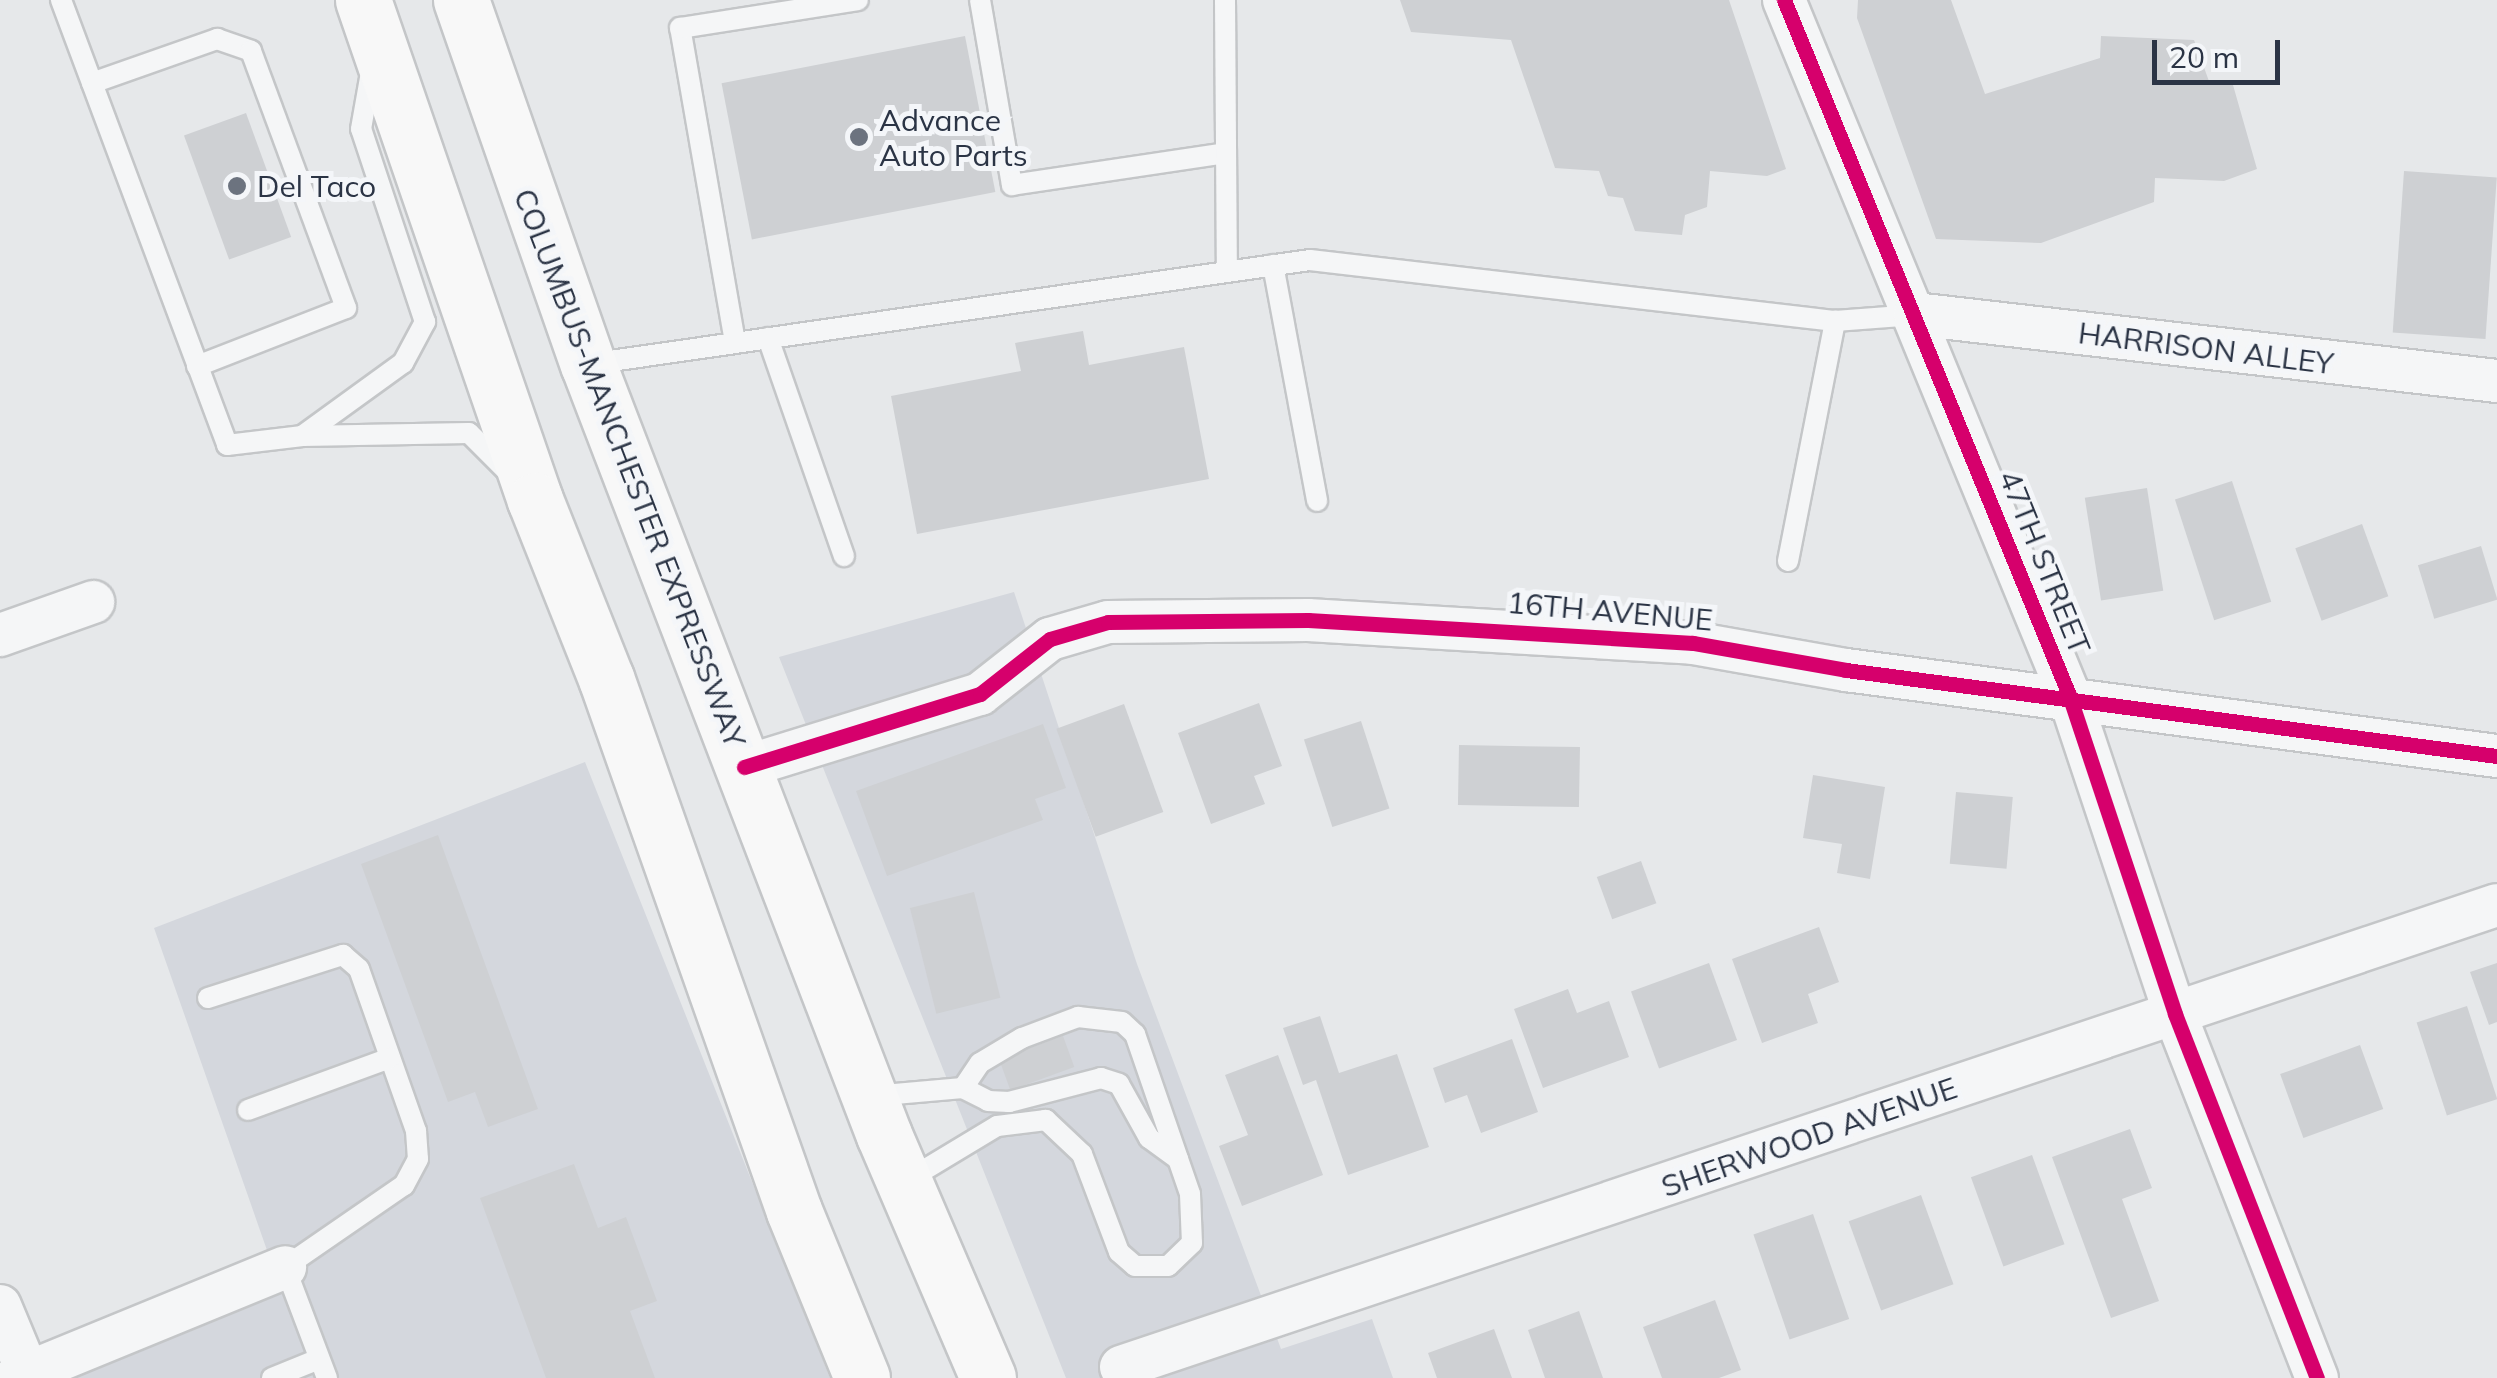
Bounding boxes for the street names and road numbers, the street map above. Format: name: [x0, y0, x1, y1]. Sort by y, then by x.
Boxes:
street label: COLUMBUS-MANCHESTER EXPRESSWAY: [507, 184, 753, 752]
street label: HARRISON ALLEY: [2076, 314, 2336, 382]
street label: 47TH STREET: [1992, 465, 2098, 659]
street label: 16TH AVENUE: [1506, 584, 1714, 638]
street label: SHERWOOD AVENUE: [1657, 1070, 1961, 1204]

